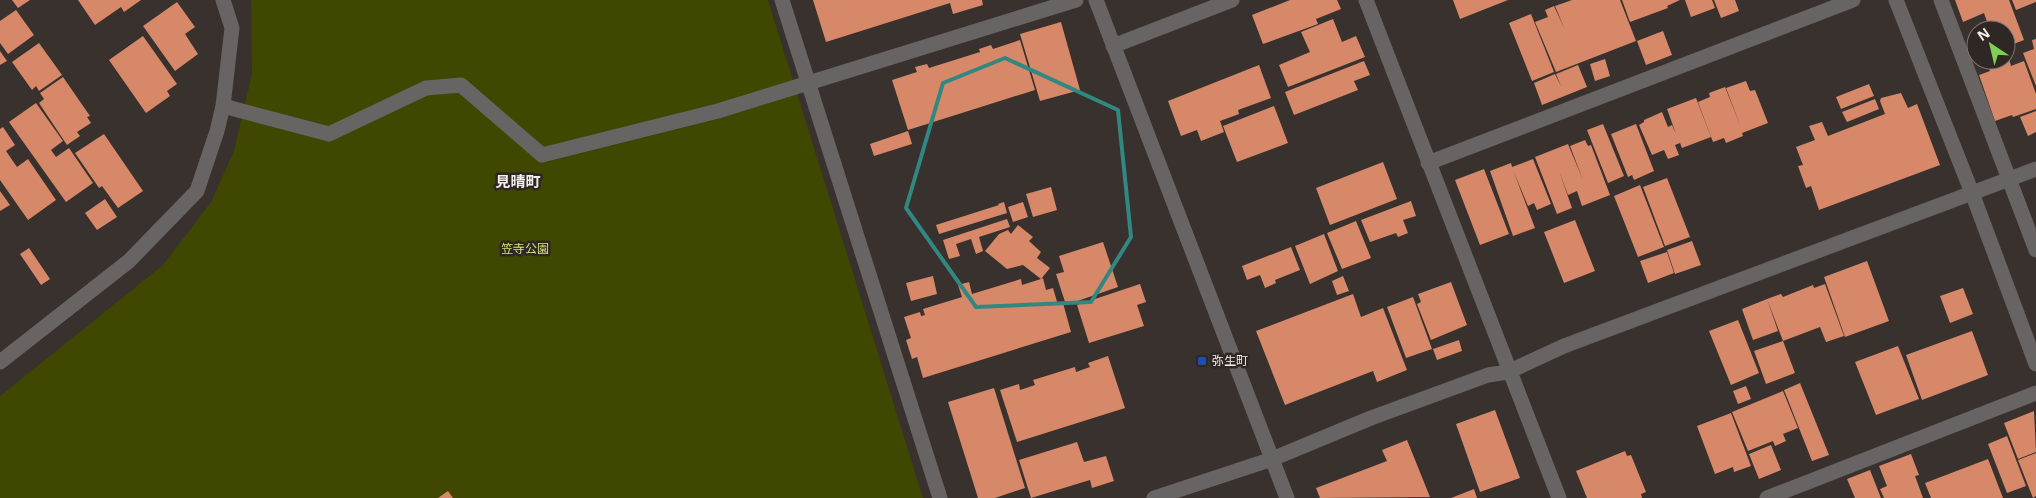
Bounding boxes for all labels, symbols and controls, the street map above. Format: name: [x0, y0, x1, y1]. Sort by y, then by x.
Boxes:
north arrow: [1966, 20, 2016, 70]
text: N: [1973, 23, 1993, 45]
district label: 見晴町: [495, 171, 541, 191]
park label: 笠寺公園: [501, 240, 549, 257]
place label: 弥生町: [1212, 352, 1248, 369]
marker: 弥生町: [1196, 355, 1208, 367]

